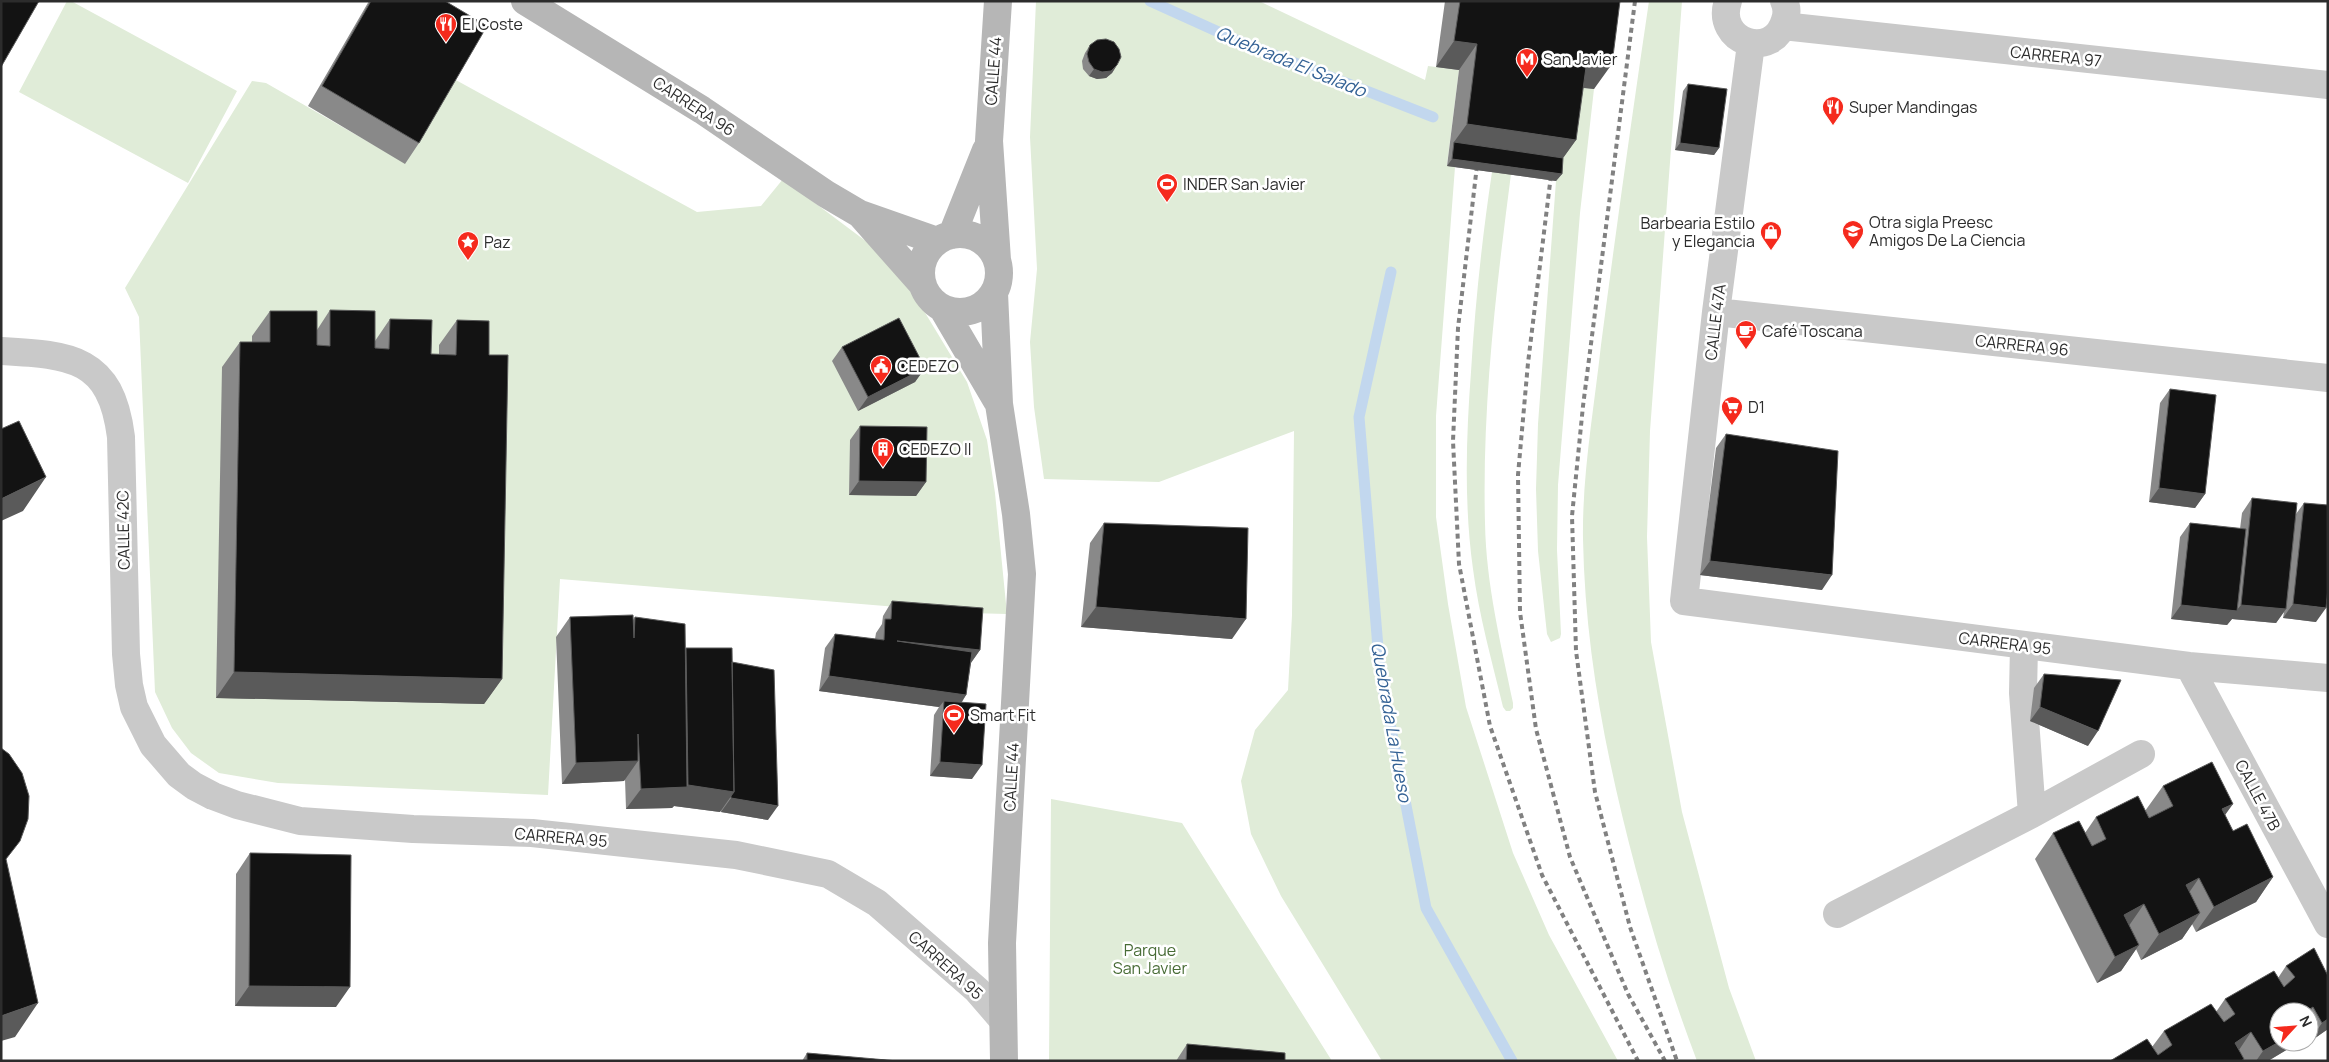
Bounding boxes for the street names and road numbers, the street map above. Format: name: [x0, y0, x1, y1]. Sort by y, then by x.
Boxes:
street label: CALLE 44: [980, 36, 1006, 106]
street label: CARRERA 97: [2009, 40, 2103, 72]
street label: CARRERA 96: [649, 71, 739, 141]
street label: CALLE 47A: [1699, 283, 1731, 361]
street label: CARRERA 96: [1974, 329, 2070, 361]
street label: CALLE 42C: [111, 490, 135, 570]
street label: CARRERA 95: [1957, 626, 2053, 660]
street label: CALLE 44: [998, 742, 1024, 812]
street label: CALLE 47B: [2230, 756, 2286, 834]
street label: CARRERA 95: [514, 822, 608, 852]
street label: CARRERA 95: [904, 926, 988, 1004]

